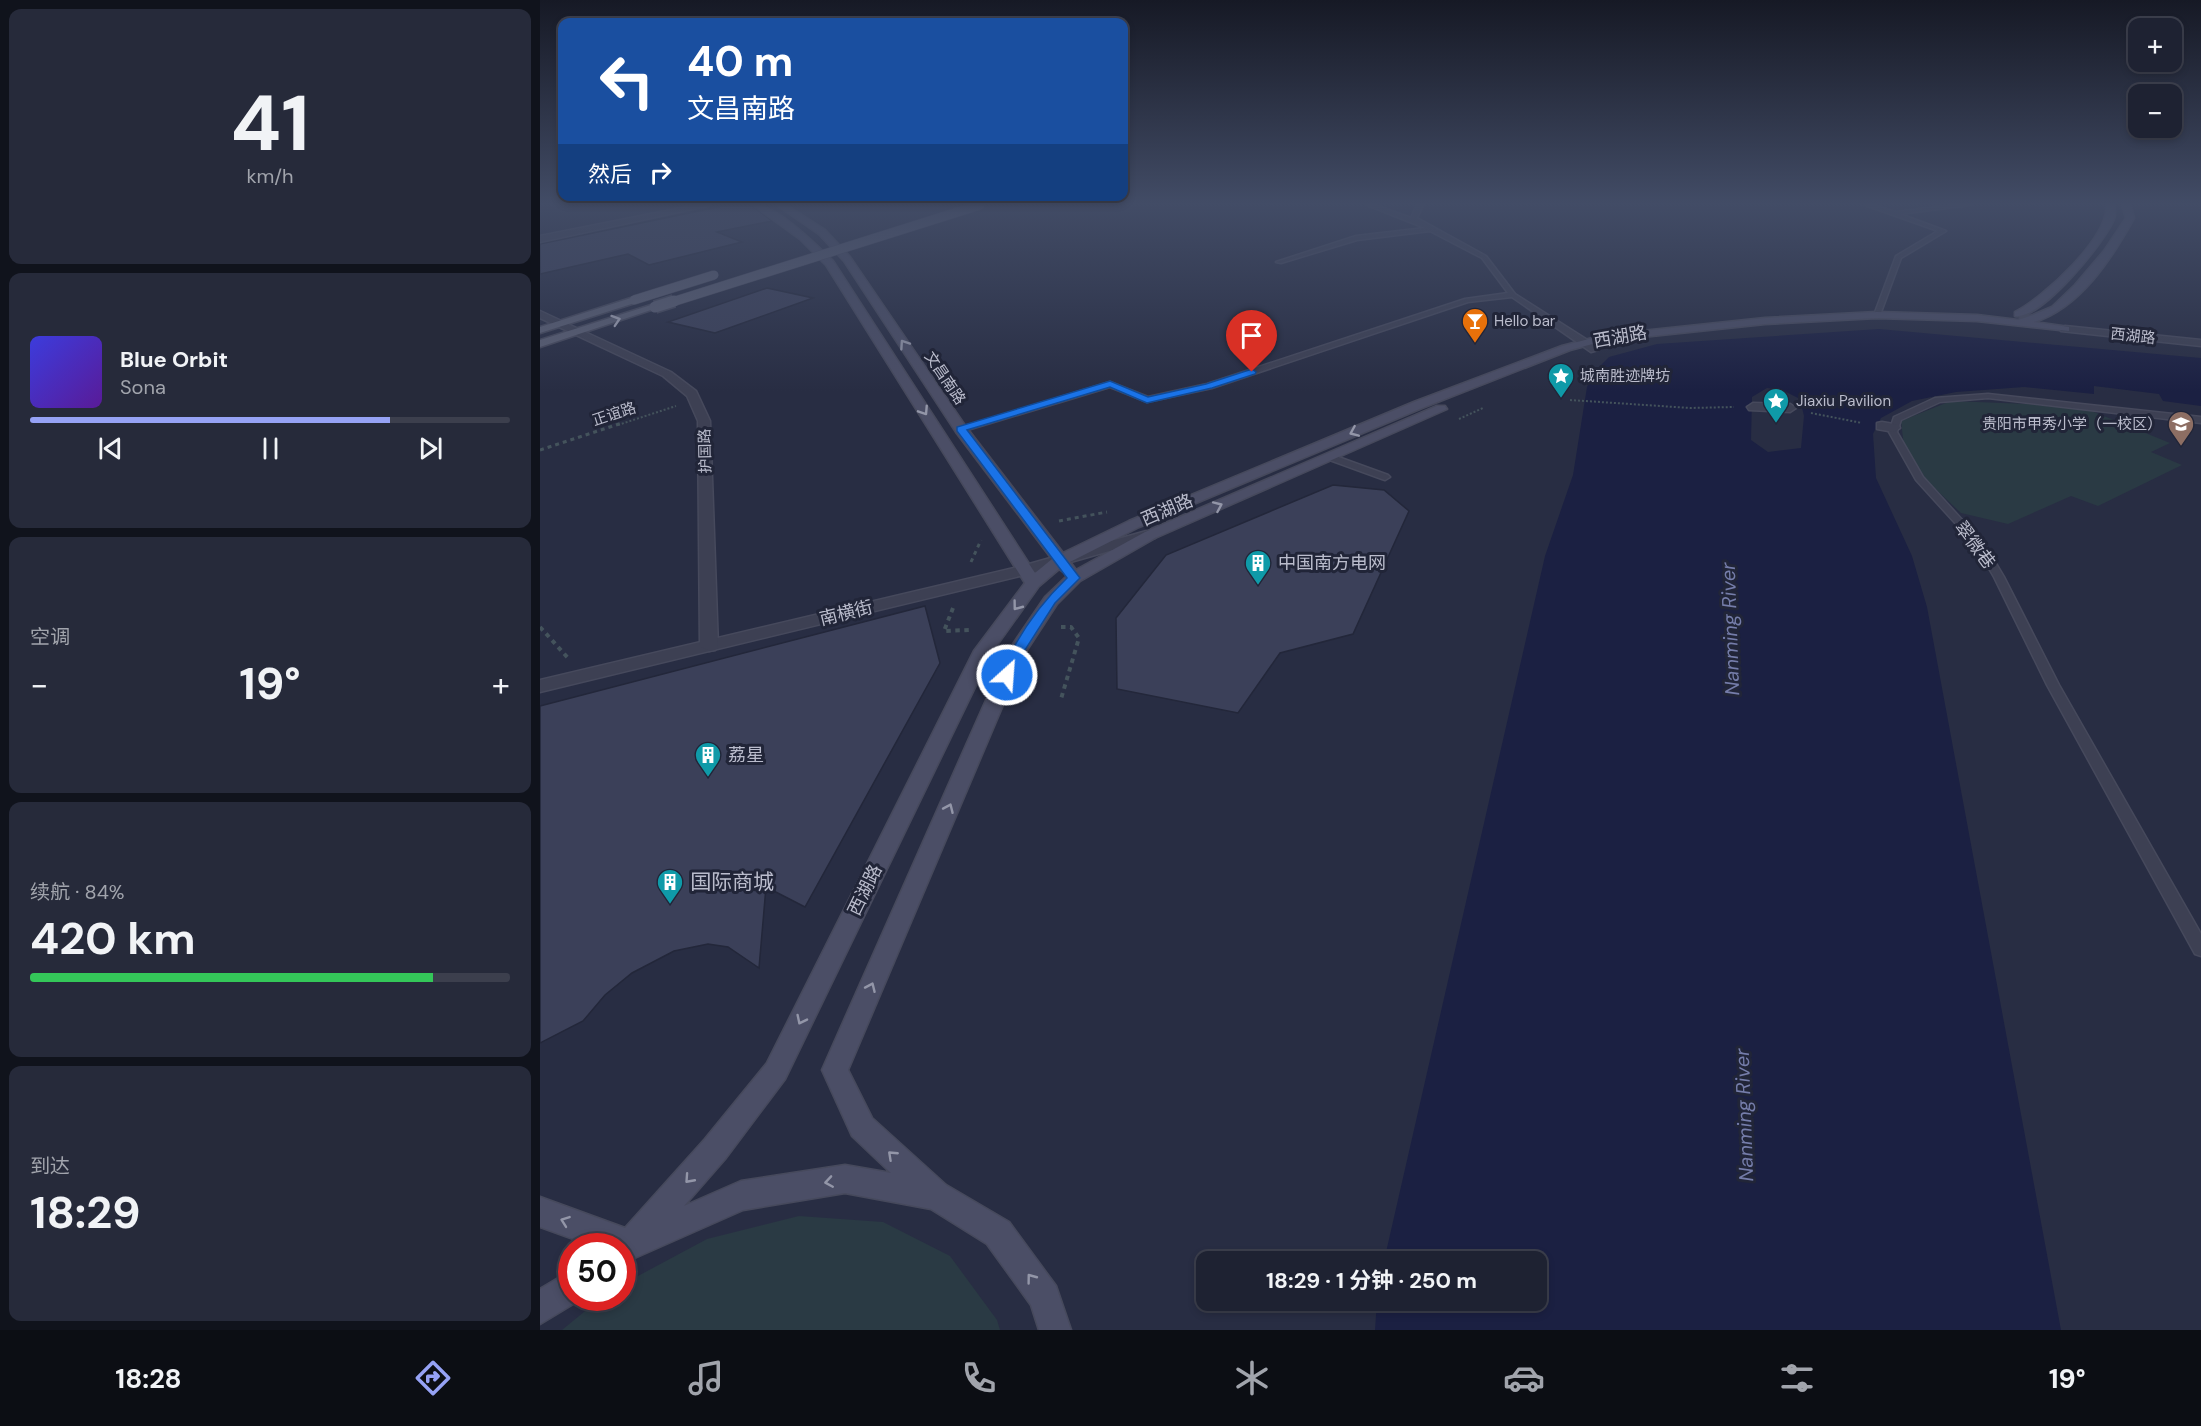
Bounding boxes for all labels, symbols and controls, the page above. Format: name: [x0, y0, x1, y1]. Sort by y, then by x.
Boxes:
map controls: [2128, 18, 2182, 138]
button: +: [2128, 18, 2182, 72]
text: 40 m: [687, 34, 793, 89]
icon: left: [588, 42, 666, 120]
text: 41: [230, 73, 310, 174]
button: −: [2128, 84, 2182, 138]
text: 文昌南路: [687, 91, 795, 126]
icon: right: [644, 156, 677, 189]
text: 然后: [588, 160, 632, 189]
text: km/h: [246, 163, 294, 189]
bar icon: Hello bar: [1460, 306, 1490, 344]
pin: [1226, 310, 1277, 372]
place label: Hello bar: [1494, 311, 1556, 331]
one-way arrow: [610, 314, 621, 327]
icon: arrive: [1235, 319, 1268, 352]
street label: 西湖路: [1591, 320, 1649, 354]
street label: 西湖路: [2110, 324, 2156, 348]
one-way arrow: [900, 340, 911, 351]
text: Blue Orbit: [120, 345, 228, 374]
street label: 文昌南路: [920, 348, 970, 408]
place icon: 城南胜迹牌坊: [1546, 361, 1576, 399]
place label: 城南胜迹牌坊: [1580, 366, 1670, 386]
text: Sona: [120, 374, 166, 400]
place icon: Jiaxiu Pavilion: [1761, 386, 1791, 424]
place label: Jiaxiu Pavilion: [1796, 391, 1891, 411]
street label: 正谊路: [590, 398, 638, 430]
one-way arrow: [917, 404, 928, 415]
school or university icon: 贵阳市甲秀小学（一校区）: [2166, 409, 2196, 447]
place label: 贵阳市甲秀小学（一校区）: [1982, 414, 2162, 434]
one-way arrow: [1349, 425, 1360, 437]
street label: 护国路: [695, 428, 715, 474]
icon: previous: [94, 432, 127, 465]
icon: pause: [254, 432, 287, 465]
icon: next: [414, 432, 447, 465]
street label: 西湖路: [1137, 488, 1197, 532]
one-way arrow: [1212, 501, 1223, 513]
street label: 翠微巷: [1949, 516, 2001, 574]
building icon: 中国南方电网: [1243, 548, 1273, 586]
place label: 中国南方电网: [1278, 551, 1386, 575]
water label: Nanming River: [1715, 561, 1745, 696]
street label: 南横街: [817, 595, 875, 631]
one-way arrow: [1013, 599, 1024, 610]
text: 空调: [30, 624, 70, 650]
position arrow: [975, 643, 1039, 707]
text: 19°: [239, 654, 301, 713]
text: −: [30, 663, 48, 706]
text: +: [492, 663, 510, 706]
building icon: 荔星: [693, 740, 723, 778]
place label: 荔星: [728, 743, 764, 767]
one-way arrow: [942, 804, 954, 815]
street label: 西湖路: [842, 860, 888, 920]
building icon: 国际商城: [655, 867, 685, 905]
place label: 国际商城: [690, 868, 774, 896]
text: 续航 · 84%: [30, 879, 125, 905]
text: 420 km: [30, 909, 196, 968]
one-way arrow: [864, 982, 876, 993]
one-way arrow: [797, 1014, 808, 1025]
water label: Nanming River: [1729, 1047, 1759, 1182]
one-way arrow: [889, 1151, 899, 1162]
text: 到达: [30, 1153, 70, 1179]
one-way arrow: [685, 1172, 696, 1183]
one-way arrow: [824, 1175, 834, 1187]
text: 18:29: [30, 1183, 141, 1242]
one-way arrow: [560, 1216, 571, 1229]
speed limit sign: 50: [558, 1233, 636, 1311]
text: 18:29 · 1 分钟 · 250 m: [1266, 1266, 1477, 1295]
one-way arrow: [1027, 1273, 1038, 1284]
icon: directions: [412, 1357, 454, 1399]
icon: music: [685, 1357, 727, 1399]
icon: phone: [958, 1357, 1000, 1399]
icon: climate: [1231, 1357, 1273, 1399]
icon: car: [1503, 1357, 1545, 1399]
icon: filters: [1776, 1357, 1818, 1399]
text: 18:28: [115, 1361, 182, 1396]
text: 19°: [2049, 1361, 2086, 1396]

